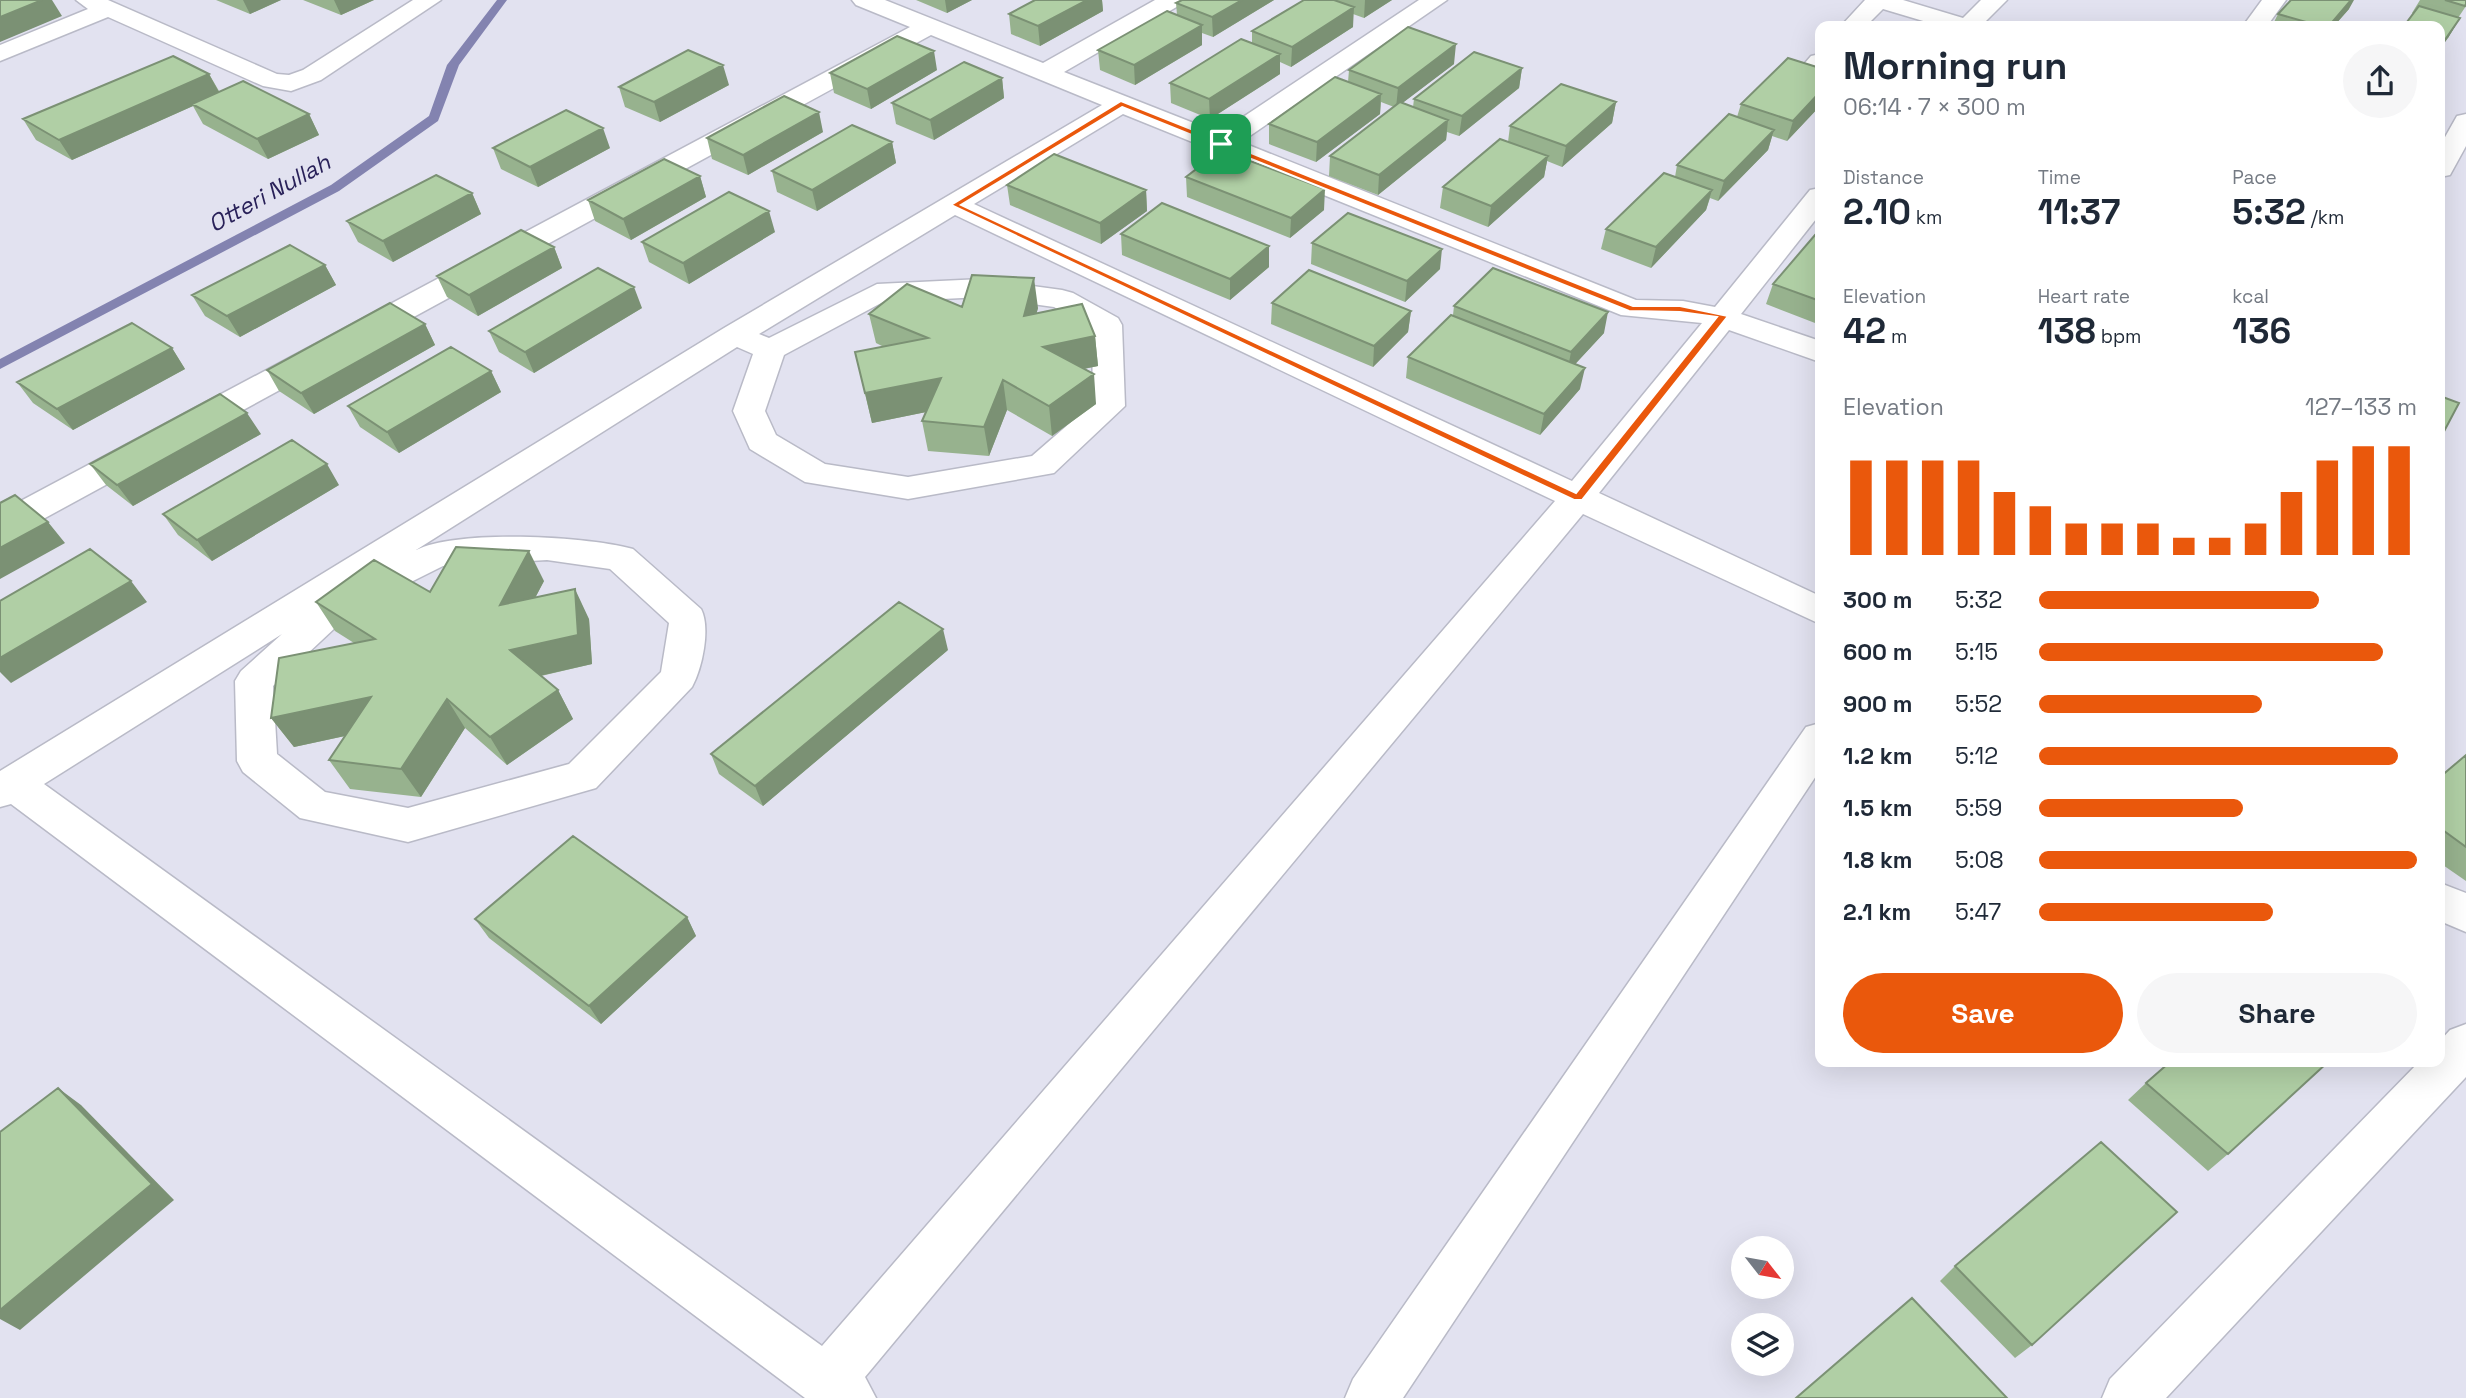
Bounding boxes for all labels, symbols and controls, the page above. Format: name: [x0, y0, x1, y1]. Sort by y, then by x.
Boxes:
text: Morning run: [1843, 42, 2068, 90]
button: share: [2343, 44, 2417, 118]
text: 06:14 · 7 × 300 m: [1843, 92, 2026, 122]
pin: [1191, 114, 1251, 174]
icon: arrive: [1202, 125, 1240, 163]
water label: Otteri Nullah: [203, 147, 336, 239]
text: Distance: [1843, 165, 1924, 190]
text: Time: [2038, 165, 2081, 190]
text: Pace: [2232, 165, 2277, 190]
text: 2.10: [1843, 190, 1911, 234]
text: 11:37: [2038, 190, 2120, 234]
text: 5:32: [2232, 190, 2306, 234]
text: km: [1911, 205, 1942, 230]
text: /km: [2306, 205, 2344, 230]
text: Elevation: [1843, 284, 1926, 309]
text: Heart rate: [2038, 284, 2130, 309]
text: kcal: [2232, 284, 2269, 309]
text: 42: [1843, 309, 1886, 353]
text: 138: [2038, 309, 2096, 353]
text: 136: [2232, 309, 2291, 353]
text: m: [1886, 324, 1907, 349]
text: bpm: [2096, 324, 2141, 349]
text: Elevation: [1843, 392, 1944, 422]
text: 127–133 m: [2305, 392, 2417, 422]
text: 300 m: [1843, 585, 1912, 615]
text: 5:32: [1955, 585, 2002, 615]
text: 600 m: [1843, 637, 1913, 667]
text: 5:15: [1955, 637, 1998, 667]
text: 900 m: [1843, 689, 1913, 719]
text: 5:52: [1955, 689, 2002, 719]
text: 1.2 km: [1843, 741, 1912, 771]
text: 5:12: [1955, 741, 1998, 771]
text: 1.5 km: [1843, 793, 1913, 823]
text: 5:59: [1955, 793, 2002, 823]
text: 1.8 km: [1843, 845, 1913, 875]
text: 5:08: [1955, 845, 2004, 875]
text: 2.1 km: [1843, 897, 1911, 927]
text: 5:47: [1955, 897, 2001, 927]
button: Save: [1843, 973, 2123, 1053]
button: Share: [2137, 973, 2417, 1053]
north arrow: [1731, 1236, 1794, 1298]
map controls: [1731, 1236, 1794, 1376]
button: layers: [1731, 1313, 1794, 1376]

